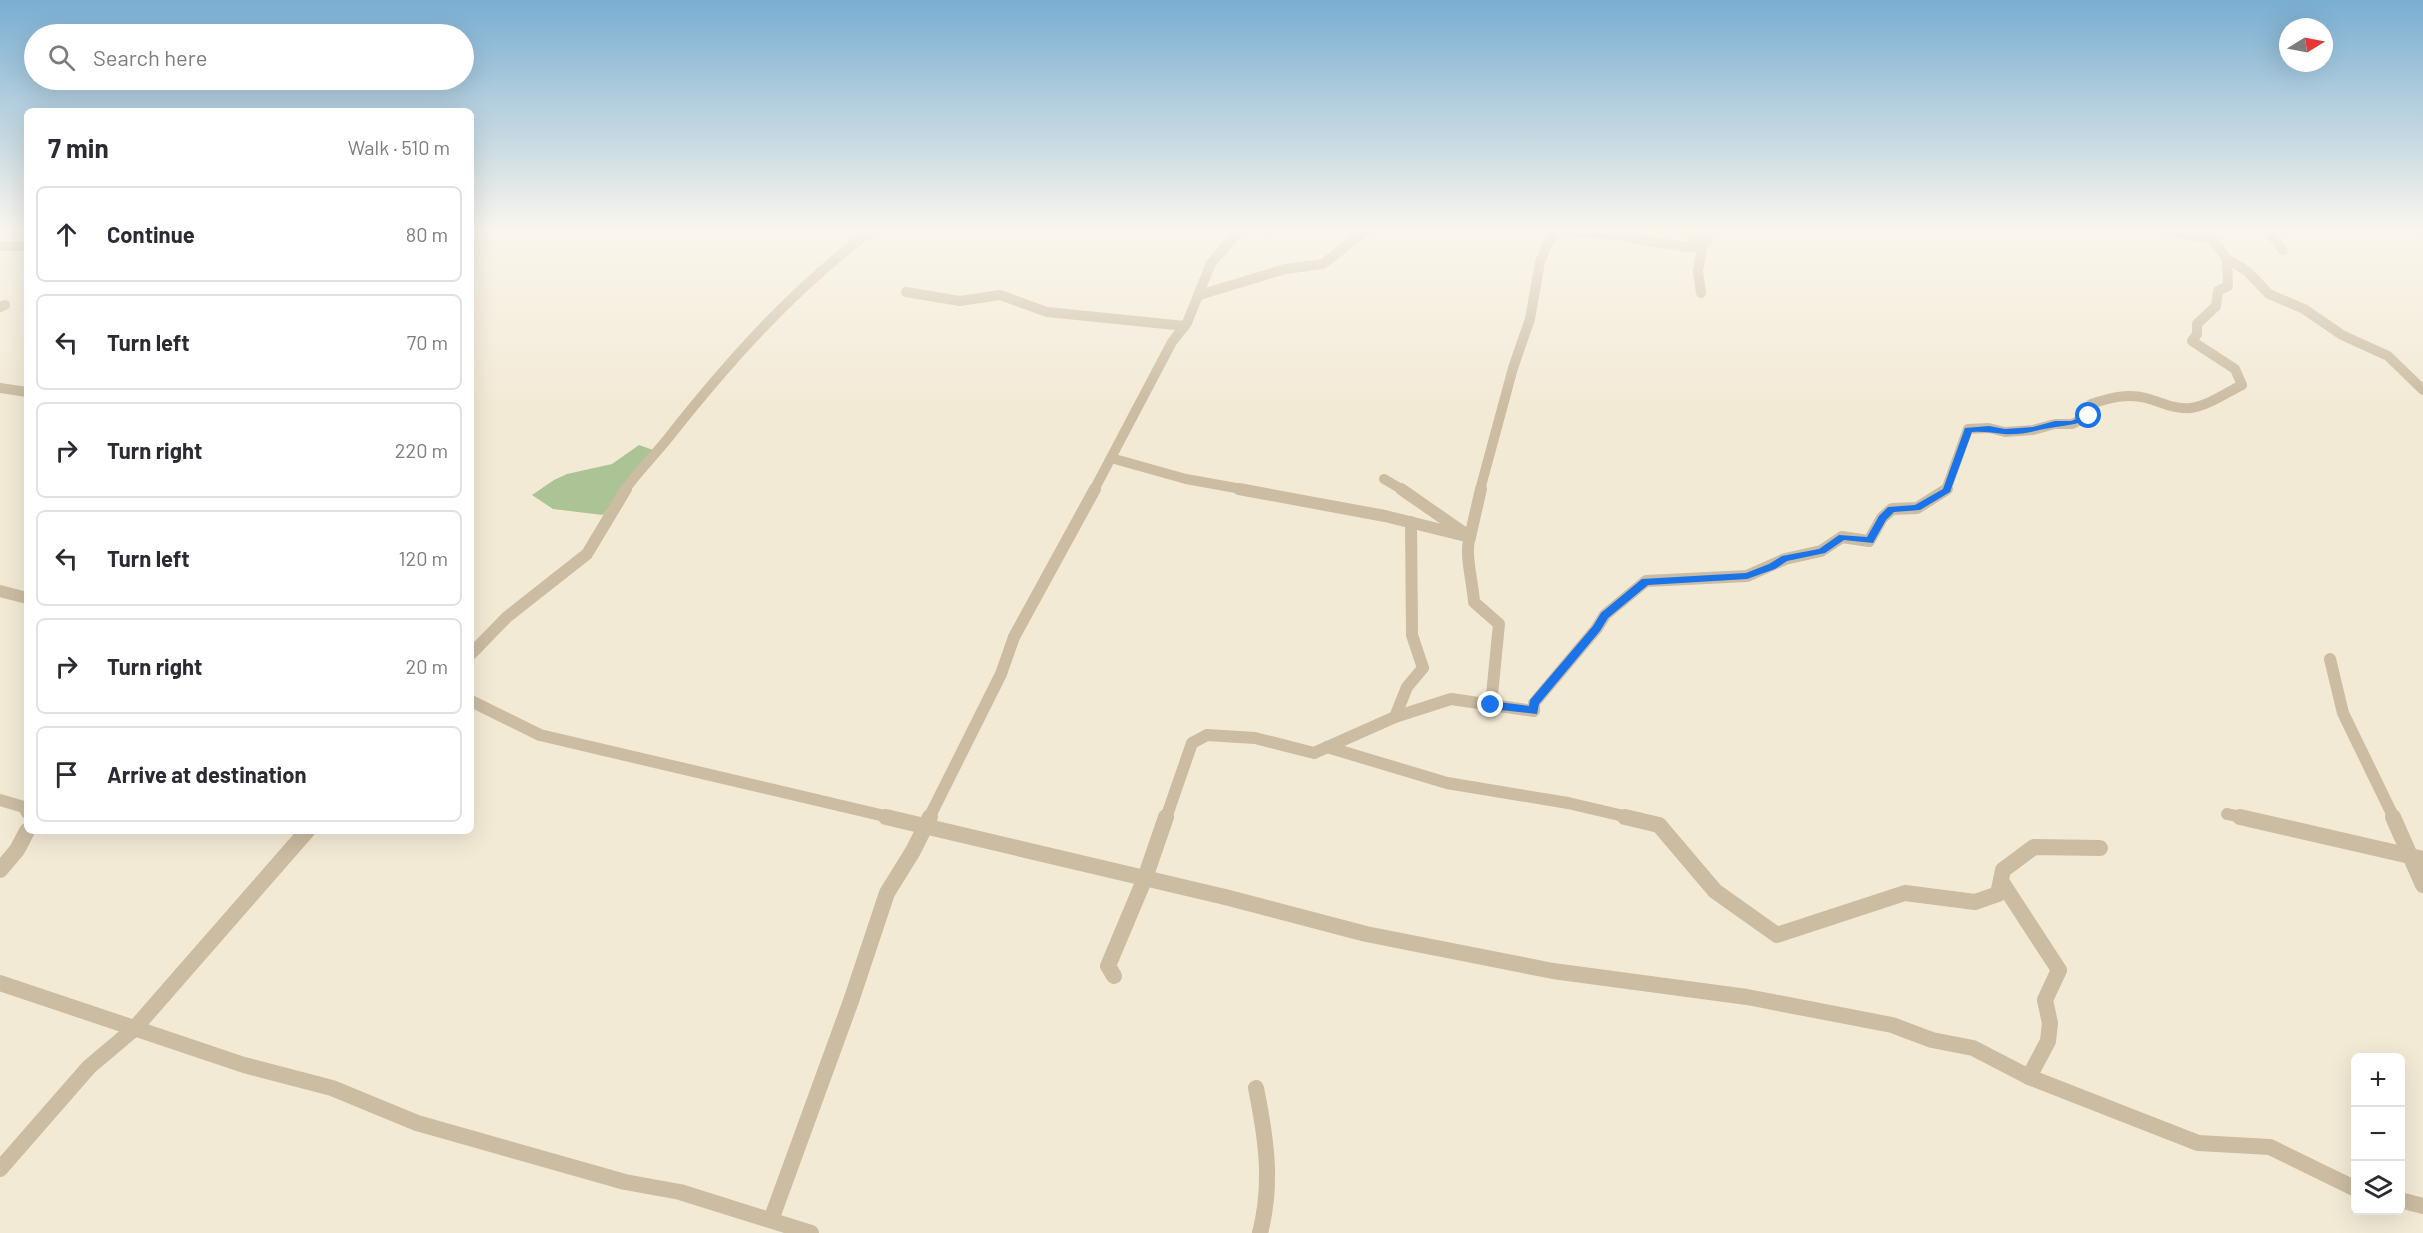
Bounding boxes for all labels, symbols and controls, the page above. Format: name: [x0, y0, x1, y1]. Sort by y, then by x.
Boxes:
north arrow: [2279, 18, 2333, 72]
search box: [24, 24, 474, 90]
icon: search: [45, 41, 78, 74]
text: Search here: [93, 44, 207, 70]
text: 7 min: [48, 132, 109, 163]
text: Walk · 510 m: [348, 135, 450, 159]
icon: ahead: [50, 218, 83, 251]
text: Continue: [107, 221, 195, 247]
text: 80 m: [406, 222, 448, 246]
icon: left: [50, 326, 83, 359]
text: Turn left: [107, 329, 190, 355]
text: 70 m: [407, 330, 448, 354]
route start: [2075, 402, 2101, 428]
icon: right: [50, 434, 83, 467]
text: Turn right: [107, 437, 202, 463]
text: 220 m: [395, 438, 448, 462]
icon: left: [50, 542, 83, 575]
text: Turn left: [107, 545, 190, 571]
text: 120 m: [398, 546, 448, 570]
icon: right: [50, 650, 83, 683]
text: Turn right: [107, 653, 202, 679]
text: 20 m: [405, 654, 448, 678]
route end: [1477, 691, 1503, 717]
icon: arrive: [50, 758, 83, 791]
text: Arrive at destination: [107, 761, 306, 787]
map controls: [2351, 1053, 2405, 1215]
button: +: [2351, 1053, 2405, 1107]
button: −: [2351, 1107, 2405, 1161]
button: layers: [2351, 1161, 2405, 1215]

